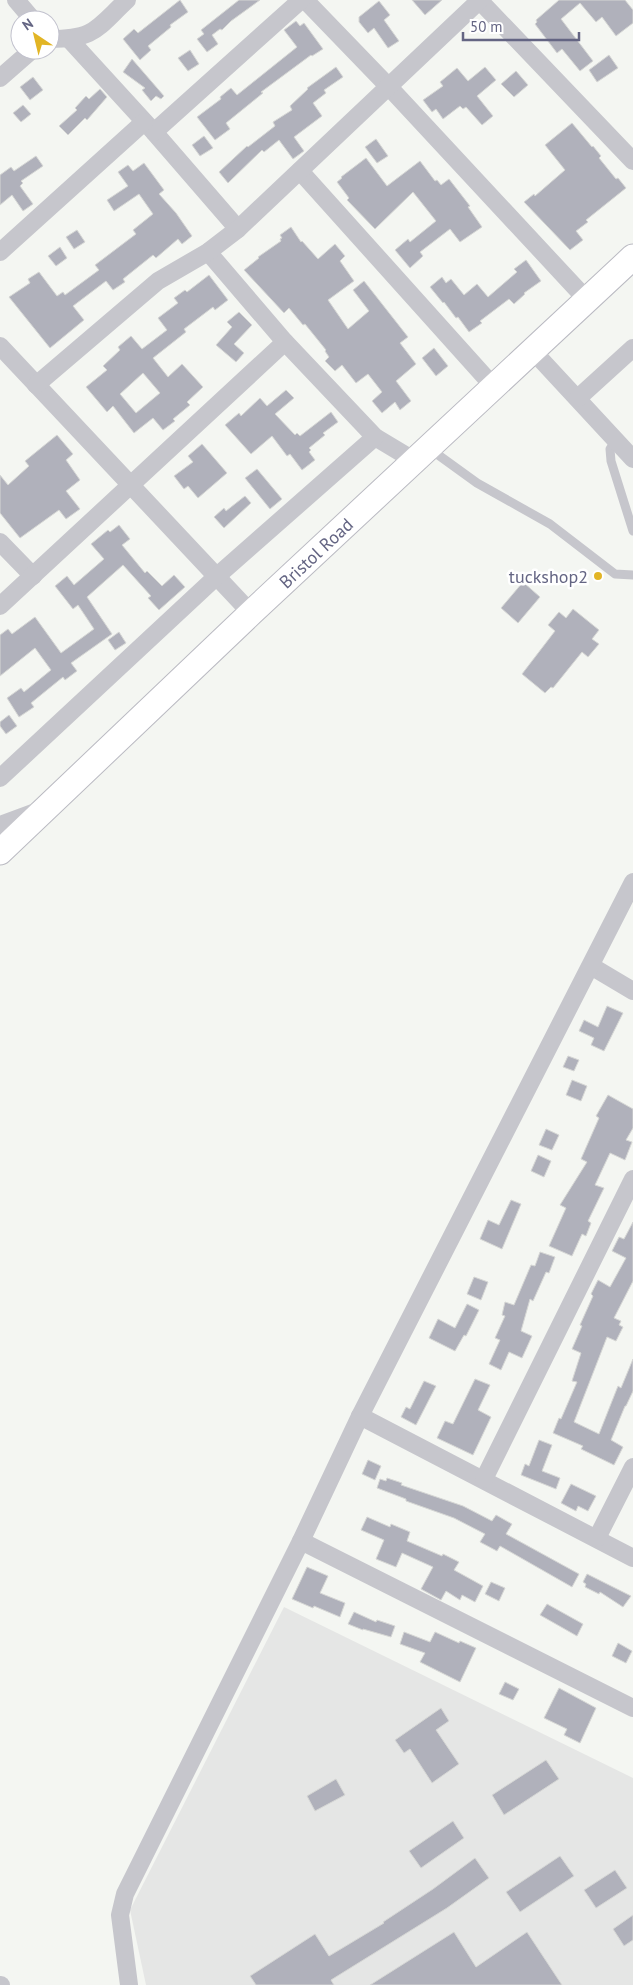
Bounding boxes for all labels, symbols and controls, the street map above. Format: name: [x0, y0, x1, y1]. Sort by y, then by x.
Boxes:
north arrow: [10, 10, 60, 60]
scale bar: [463, 10, 579, 42]
text: N: [19, 14, 36, 34]
text: 50 m: [470, 17, 503, 36]
street label: Bristol Road: [274, 513, 357, 593]
place label: tuckshop2: [509, 565, 588, 588]
marker: tuckshop2: [592, 570, 604, 582]

